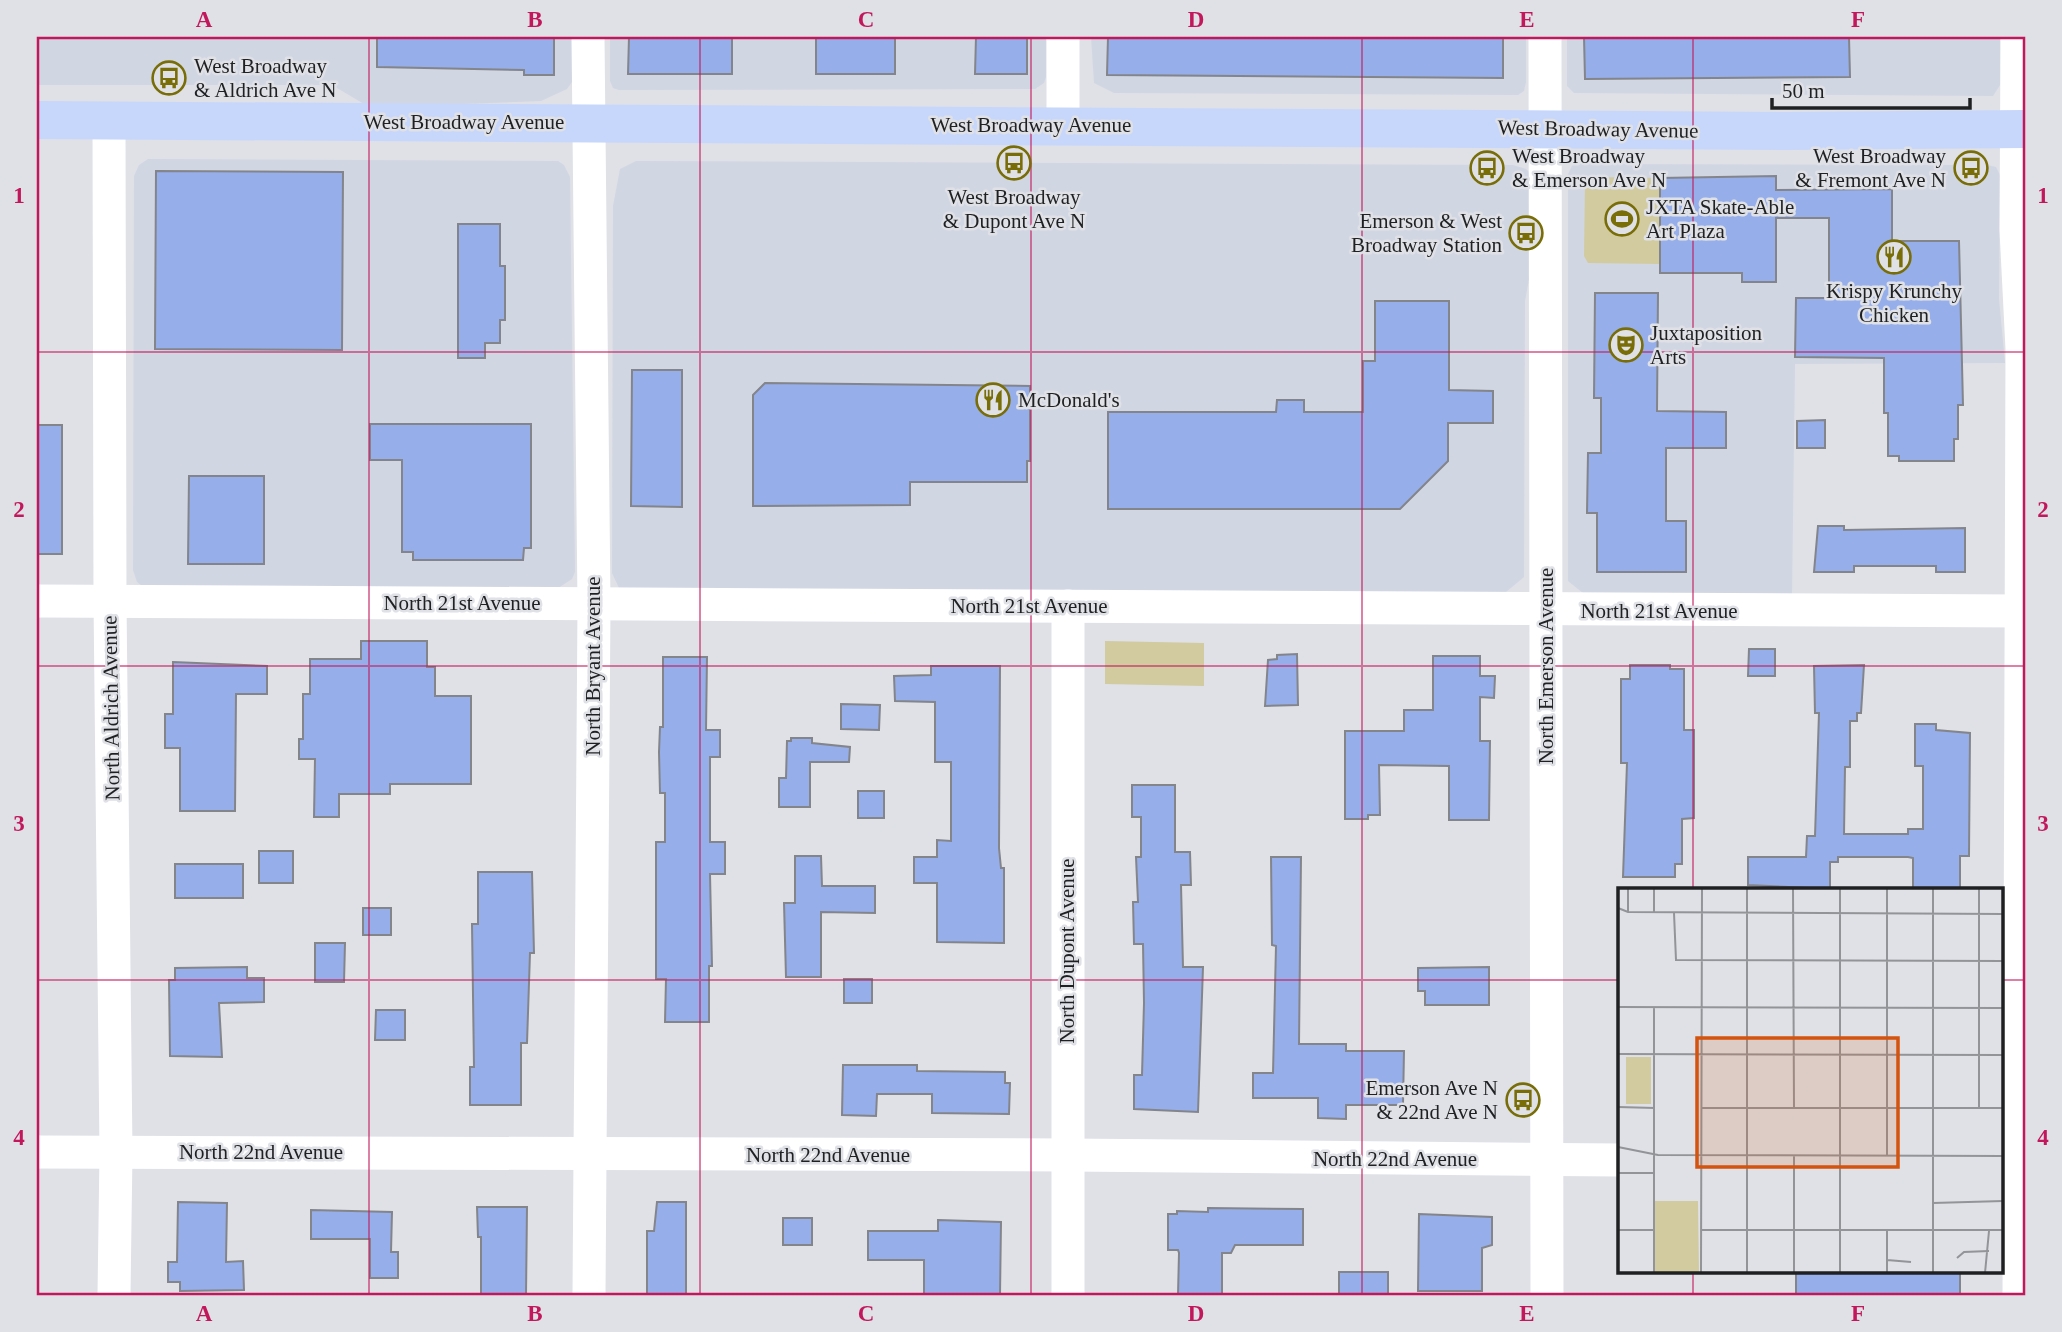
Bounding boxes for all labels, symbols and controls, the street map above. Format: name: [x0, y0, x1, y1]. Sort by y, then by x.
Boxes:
text: A: [196, 7, 213, 32]
text: B: [527, 7, 543, 32]
text: C: [858, 7, 874, 32]
text: D: [1188, 7, 1204, 32]
text: E: [1519, 7, 1535, 32]
text: F: [1851, 7, 1865, 32]
place label: West Broadway & Aldrich Ave N: [194, 54, 337, 102]
bus stop icon: West Broadway & Aldrich Ave N: [150, 59, 188, 97]
scale bar: [1772, 66, 1969, 110]
text: 50 m: [1782, 79, 1825, 103]
street label: West Broadway Avenue: [364, 110, 564, 134]
street label: West Broadway Avenue: [931, 113, 1131, 137]
street label: West Broadway Avenue: [1497, 115, 1699, 143]
bus stop icon: West Broadway & Dupont Ave N: [995, 144, 1033, 182]
place label: West Broadway & Emerson Ave N: [1512, 144, 1666, 192]
place label: West Broadway & Fremont Ave N: [1795, 144, 1946, 192]
bus stop icon: West Broadway & Emerson Ave N: [1468, 149, 1506, 187]
bus stop icon: West Broadway & Fremont Ave N: [1952, 149, 1990, 187]
text: 1: [13, 183, 25, 208]
text: 1: [2037, 183, 2049, 208]
place label: West Broadway & Dupont Ave N: [943, 185, 1085, 233]
place label: JXTA Skate-Able Art Plaza: [1646, 195, 1794, 243]
sports icon: JXTA Skate-Able Art Plaza: [1603, 200, 1641, 238]
place label: Emerson & West Broadway Station: [1351, 209, 1502, 257]
bus stop icon: Emerson & West Broadway Station: [1507, 214, 1545, 252]
restaurant icon: Krispy Krunchy Chicken: [1875, 238, 1913, 276]
place label: Krispy Krunchy Chicken: [1826, 279, 1962, 327]
place label: Juxtaposition Arts: [1650, 321, 1763, 369]
theatre icon: Juxtaposition Arts: [1607, 326, 1645, 364]
restaurant icon: McDonald's: [974, 381, 1012, 419]
place label: McDonald's: [1018, 388, 1120, 412]
text: 2: [13, 497, 25, 522]
text: 2: [2037, 497, 2049, 522]
street label: North Emerson Avenue: [1534, 568, 1558, 764]
street label: North Bryant Avenue: [581, 576, 605, 756]
street label: North 21st Avenue: [383, 591, 541, 615]
street label: North 21st Avenue: [950, 594, 1108, 618]
street label: North 21st Avenue: [1580, 599, 1738, 623]
street label: North Aldrich Avenue: [97, 615, 125, 801]
text: 3: [13, 811, 25, 836]
text: 3: [2037, 811, 2049, 836]
street label: North Dupont Avenue: [1055, 858, 1079, 1044]
inset map: [1618, 888, 2002, 1272]
place label: Emerson Ave N & 22nd Ave N: [1365, 1076, 1498, 1124]
bus stop icon: Emerson Ave N & 22nd Ave N: [1504, 1081, 1542, 1119]
text: 4: [13, 1125, 25, 1150]
text: 4: [2037, 1125, 2049, 1150]
street label: North 22nd Avenue: [179, 1140, 343, 1164]
street label: North 22nd Avenue: [746, 1143, 910, 1167]
street label: North 22nd Avenue: [1313, 1147, 1477, 1171]
text: A: [196, 1301, 213, 1326]
text: B: [527, 1301, 543, 1326]
text: C: [858, 1301, 874, 1326]
text: D: [1188, 1301, 1204, 1326]
text: E: [1519, 1301, 1535, 1326]
text: F: [1851, 1301, 1865, 1326]

